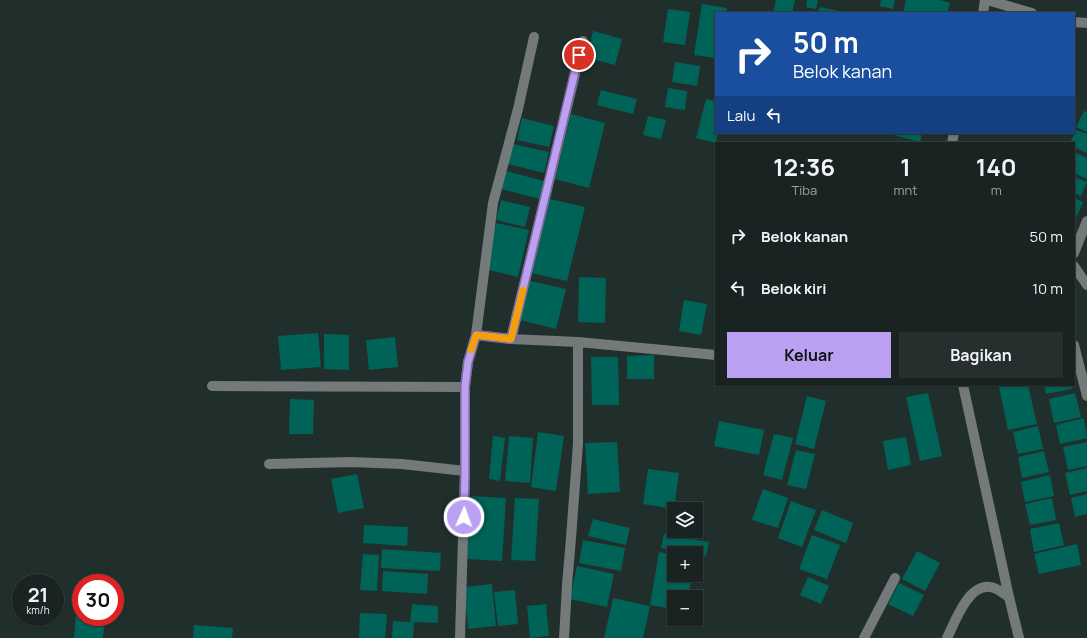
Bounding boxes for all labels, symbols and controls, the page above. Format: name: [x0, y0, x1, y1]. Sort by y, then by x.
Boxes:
text: 50 m: [793, 23, 859, 61]
icon: right: [727, 28, 779, 80]
pin: [562, 38, 596, 72]
icon: arrive: [568, 44, 590, 66]
text: Belok kanan: [793, 59, 892, 83]
icon: left: [763, 104, 785, 126]
text: Lalu: [727, 105, 755, 126]
text: 12:36: [773, 150, 835, 183]
text: 1: [900, 150, 911, 183]
text: 140: [976, 150, 1017, 183]
text: Tiba: [791, 181, 817, 199]
text: mnt: [894, 181, 917, 199]
text: m: [991, 181, 1002, 199]
icon: right: [727, 225, 749, 247]
text: Belok kanan: [761, 226, 848, 247]
text: 50 m: [1029, 226, 1063, 247]
icon: left: [727, 277, 749, 299]
text: Belok kiri: [761, 278, 827, 299]
text: 10 m: [1032, 278, 1063, 299]
button: Keluar: [727, 332, 891, 378]
button: Bagikan: [899, 332, 1063, 378]
position arrow: [443, 496, 485, 538]
map controls: [667, 502, 703, 626]
button: layers: [667, 502, 703, 538]
button: +: [667, 546, 703, 582]
speed limit sign: 30: [72, 574, 124, 626]
text: 21: [28, 581, 48, 608]
button: −: [667, 590, 703, 626]
text: km/h: [26, 603, 50, 617]

